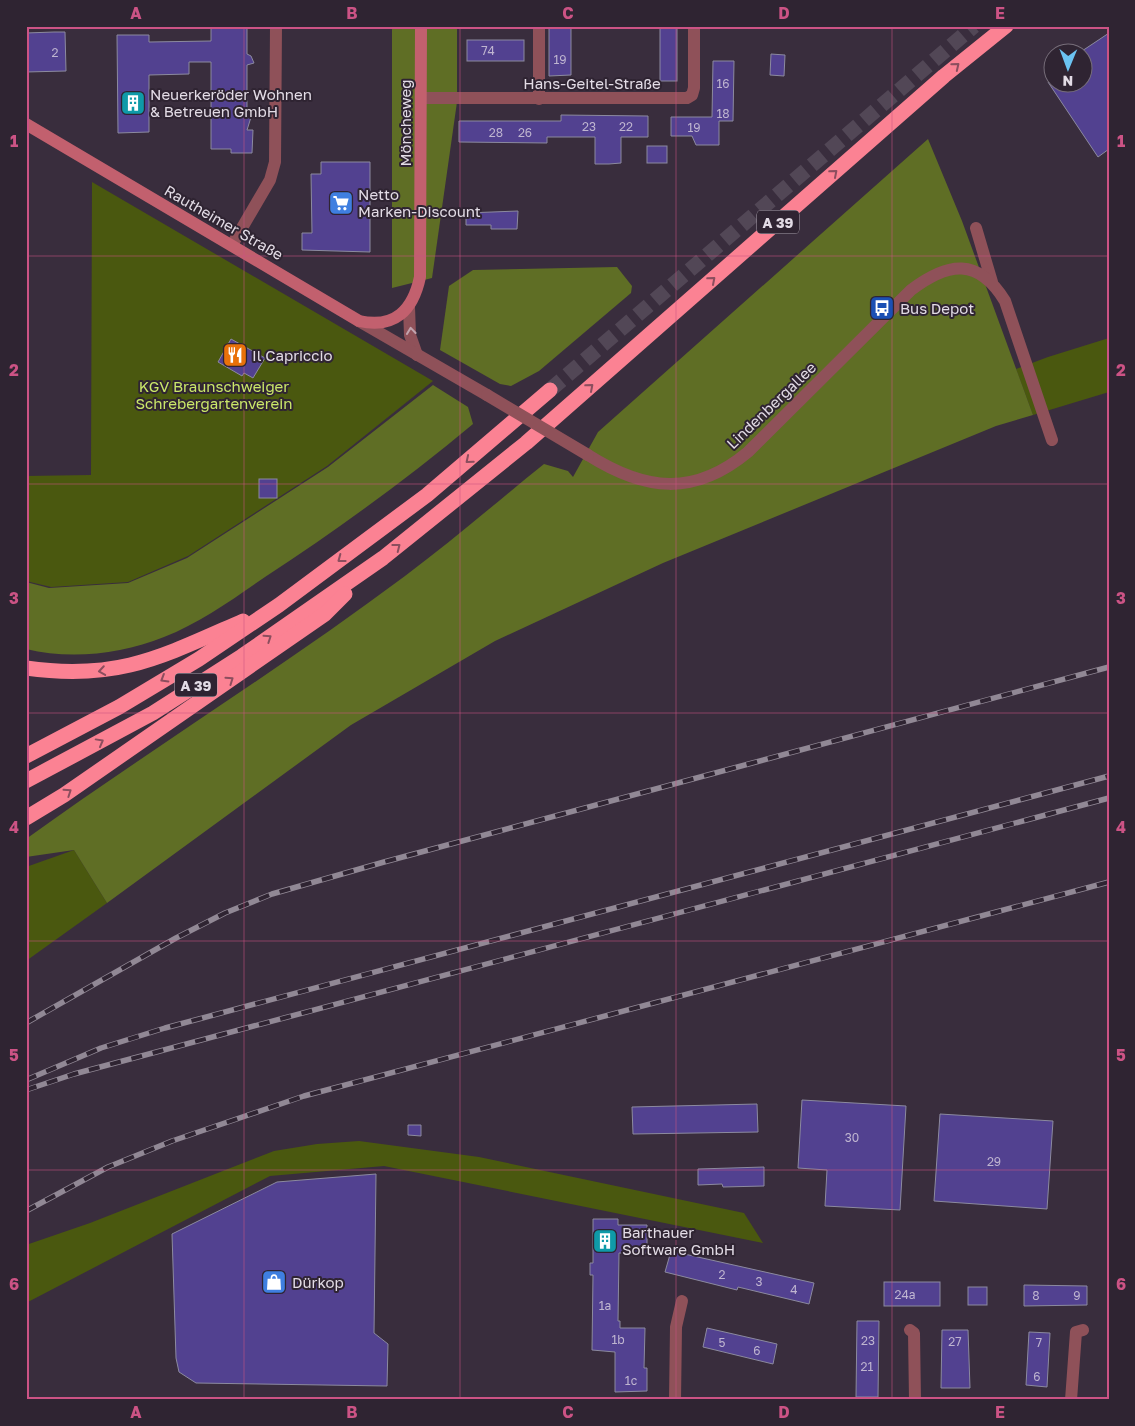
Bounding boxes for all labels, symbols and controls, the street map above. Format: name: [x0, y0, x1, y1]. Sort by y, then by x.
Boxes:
text: A: [130, 3, 142, 23]
text: B: [346, 3, 358, 23]
text: C: [562, 3, 574, 23]
text: D: [778, 3, 790, 23]
text: E: [995, 3, 1005, 23]
north arrow: [1042, 42, 1092, 92]
house number: 74: [481, 43, 495, 58]
house number: 2: [52, 45, 59, 60]
house number: 19: [553, 52, 567, 67]
one-way arrow: [951, 63, 960, 72]
text: N: [1062, 73, 1073, 90]
street label: Hans-Geitel-Straße: [523, 74, 661, 92]
house number: 16: [716, 76, 730, 91]
street label: Möncheweg: [396, 79, 414, 167]
place label: Neuerkeröder Wohnen & Betreuen GmbH: [150, 85, 312, 120]
building icon: Neuerkeröder Wohnen & Betreuen GmbH: [120, 90, 146, 116]
house number: 18: [716, 106, 730, 121]
house number: 23: [582, 119, 596, 134]
house number: 22: [619, 119, 633, 134]
house number: 19: [687, 120, 701, 135]
house number: 28: [489, 125, 503, 140]
house number: 26: [518, 125, 532, 140]
text: 1: [10, 131, 18, 151]
text: 1: [1117, 131, 1125, 151]
one-way arrow: [828, 170, 837, 179]
street label: Rautheimer Straße: [161, 181, 287, 263]
place label: Netto Marken-Discount: [358, 185, 481, 220]
supermarket icon: Netto Marken-Discount: [328, 190, 354, 216]
road number: A 39: [757, 210, 799, 233]
one-way arrow: [706, 277, 715, 286]
bus stop icon: Bus Depot: [869, 295, 895, 321]
place label: Bus Depot: [900, 299, 974, 317]
one-way arrow: [406, 327, 417, 335]
restaurant icon: Il Capriccio: [222, 342, 248, 368]
place label: Il Capriccio: [252, 346, 332, 364]
street label: Lindenbergallee: [723, 358, 820, 452]
text: 2: [9, 360, 19, 380]
text: 2: [1116, 360, 1126, 380]
park label: KGV Braunschweiger Schrebergartenverein: [136, 377, 292, 412]
one-way arrow: [584, 384, 593, 393]
one-way arrow: [466, 454, 475, 462]
one-way arrow: [391, 545, 400, 553]
one-way arrow: [337, 553, 347, 562]
text: 3: [9, 588, 19, 608]
text: 3: [1116, 588, 1126, 608]
one-way arrow: [263, 635, 272, 644]
one-way arrow: [98, 665, 106, 676]
one-way arrow: [161, 673, 170, 683]
road number: A 39: [175, 674, 217, 696]
one-way arrow: [224, 677, 234, 686]
one-way arrow: [95, 738, 104, 748]
one-way arrow: [62, 789, 71, 798]
text: 4: [9, 817, 19, 837]
text: 4: [1116, 817, 1126, 837]
text: 5: [9, 1045, 19, 1065]
text: 5: [1116, 1045, 1126, 1065]
house number: 30: [845, 1130, 859, 1145]
house number: 29: [987, 1154, 1001, 1169]
place label: Barthauer Software GmbH: [622, 1223, 735, 1258]
building icon: Barthauer Software GmbH: [592, 1228, 618, 1254]
house number: 2: [719, 1267, 726, 1282]
shop icon: Dürkop: [261, 1269, 287, 1295]
place label: Dürkop: [292, 1273, 344, 1291]
text: 6: [9, 1274, 19, 1294]
house number: 3: [755, 1274, 763, 1289]
text: 6: [1116, 1274, 1126, 1294]
house number: 4: [790, 1282, 798, 1297]
house number: 24a: [894, 1287, 916, 1302]
house number: 8: [1032, 1288, 1040, 1303]
house number: 9: [1073, 1288, 1081, 1303]
house number: 1a: [599, 1298, 611, 1313]
house number: 1b: [611, 1332, 625, 1347]
house number: 23: [861, 1333, 875, 1348]
house number: 27: [948, 1334, 962, 1349]
house number: 5: [719, 1335, 726, 1350]
house number: 7: [1036, 1335, 1042, 1350]
house number: 6: [753, 1343, 761, 1358]
house number: 21: [861, 1359, 874, 1374]
house number: 6: [1033, 1369, 1041, 1384]
house number: 1c: [625, 1373, 638, 1388]
text: A: [130, 1402, 142, 1422]
text: B: [346, 1402, 358, 1422]
text: C: [562, 1402, 574, 1422]
text: D: [778, 1402, 790, 1422]
text: E: [995, 1402, 1005, 1422]

